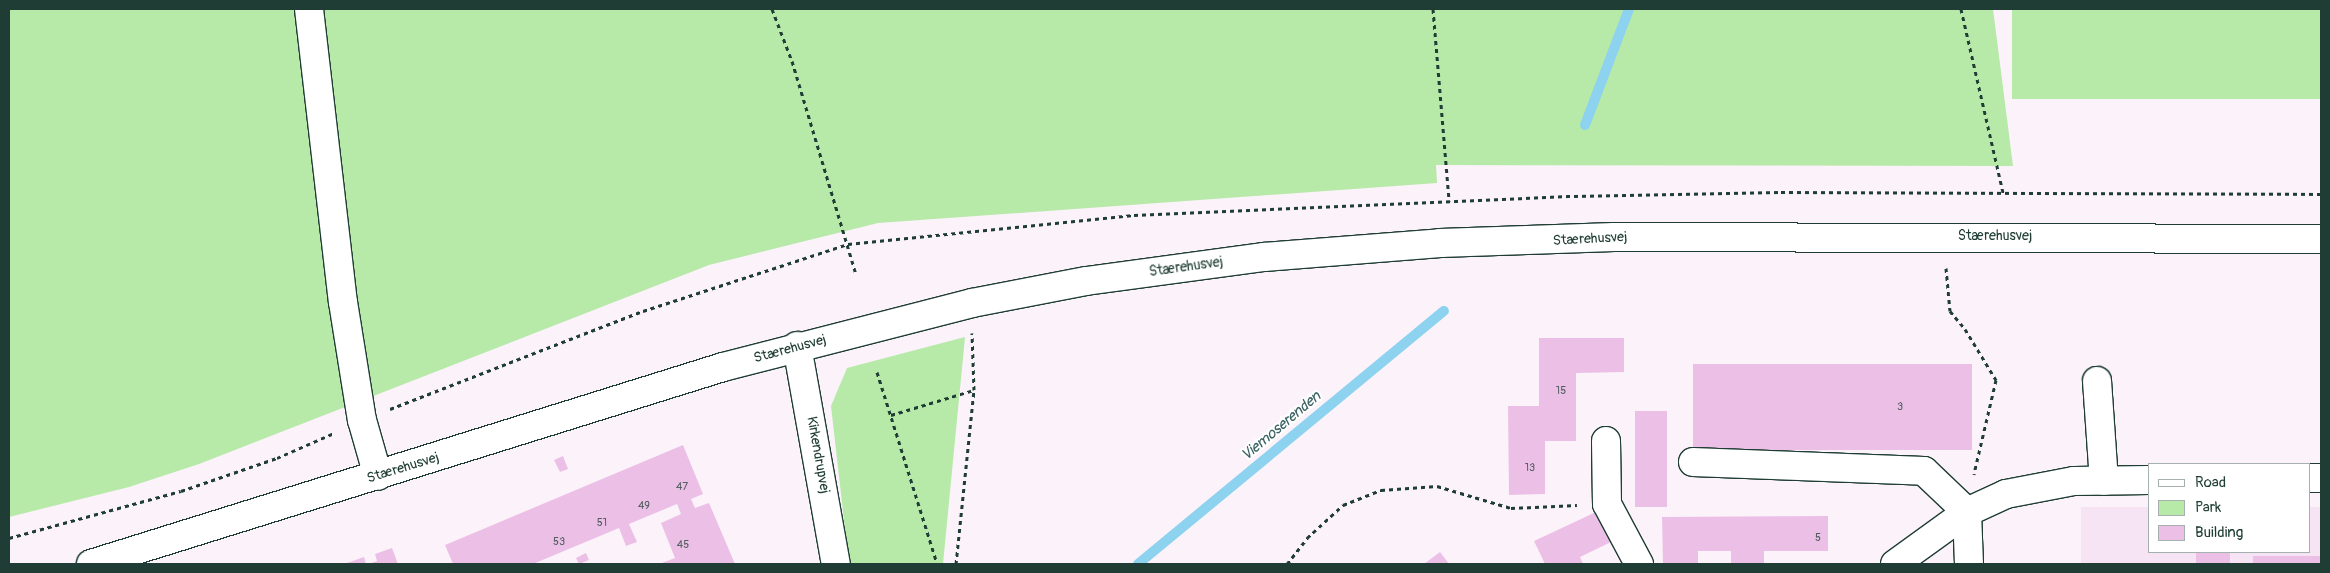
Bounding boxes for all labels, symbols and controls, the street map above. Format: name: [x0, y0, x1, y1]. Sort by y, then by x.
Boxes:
street label: Stærehusvej: [1958, 228, 2032, 244]
street label: Stærehusvej: [1552, 229, 1628, 249]
street label: Stærehusvej: [1148, 254, 1224, 280]
street label: Stærehusvej: [752, 331, 828, 367]
house number: 15: [1556, 384, 1566, 398]
water label: Viemoserenden: [1238, 388, 1324, 464]
house number: 3: [1897, 400, 1903, 414]
street label: Kirkendrupvej: [803, 415, 833, 495]
street label: Stærehusvej: [365, 449, 441, 487]
house number: 13: [1525, 461, 1535, 475]
legend: [2148, 463, 2310, 553]
text: Road: [2195, 473, 2226, 492]
house number: 47: [676, 480, 688, 494]
text: Park: [2195, 498, 2221, 517]
house number: 49: [638, 499, 650, 513]
house number: 51: [597, 516, 607, 530]
text: Building: [2195, 523, 2243, 542]
house number: 5: [1815, 531, 1821, 545]
house number: 53: [553, 535, 565, 549]
house number: 45: [677, 538, 689, 552]

